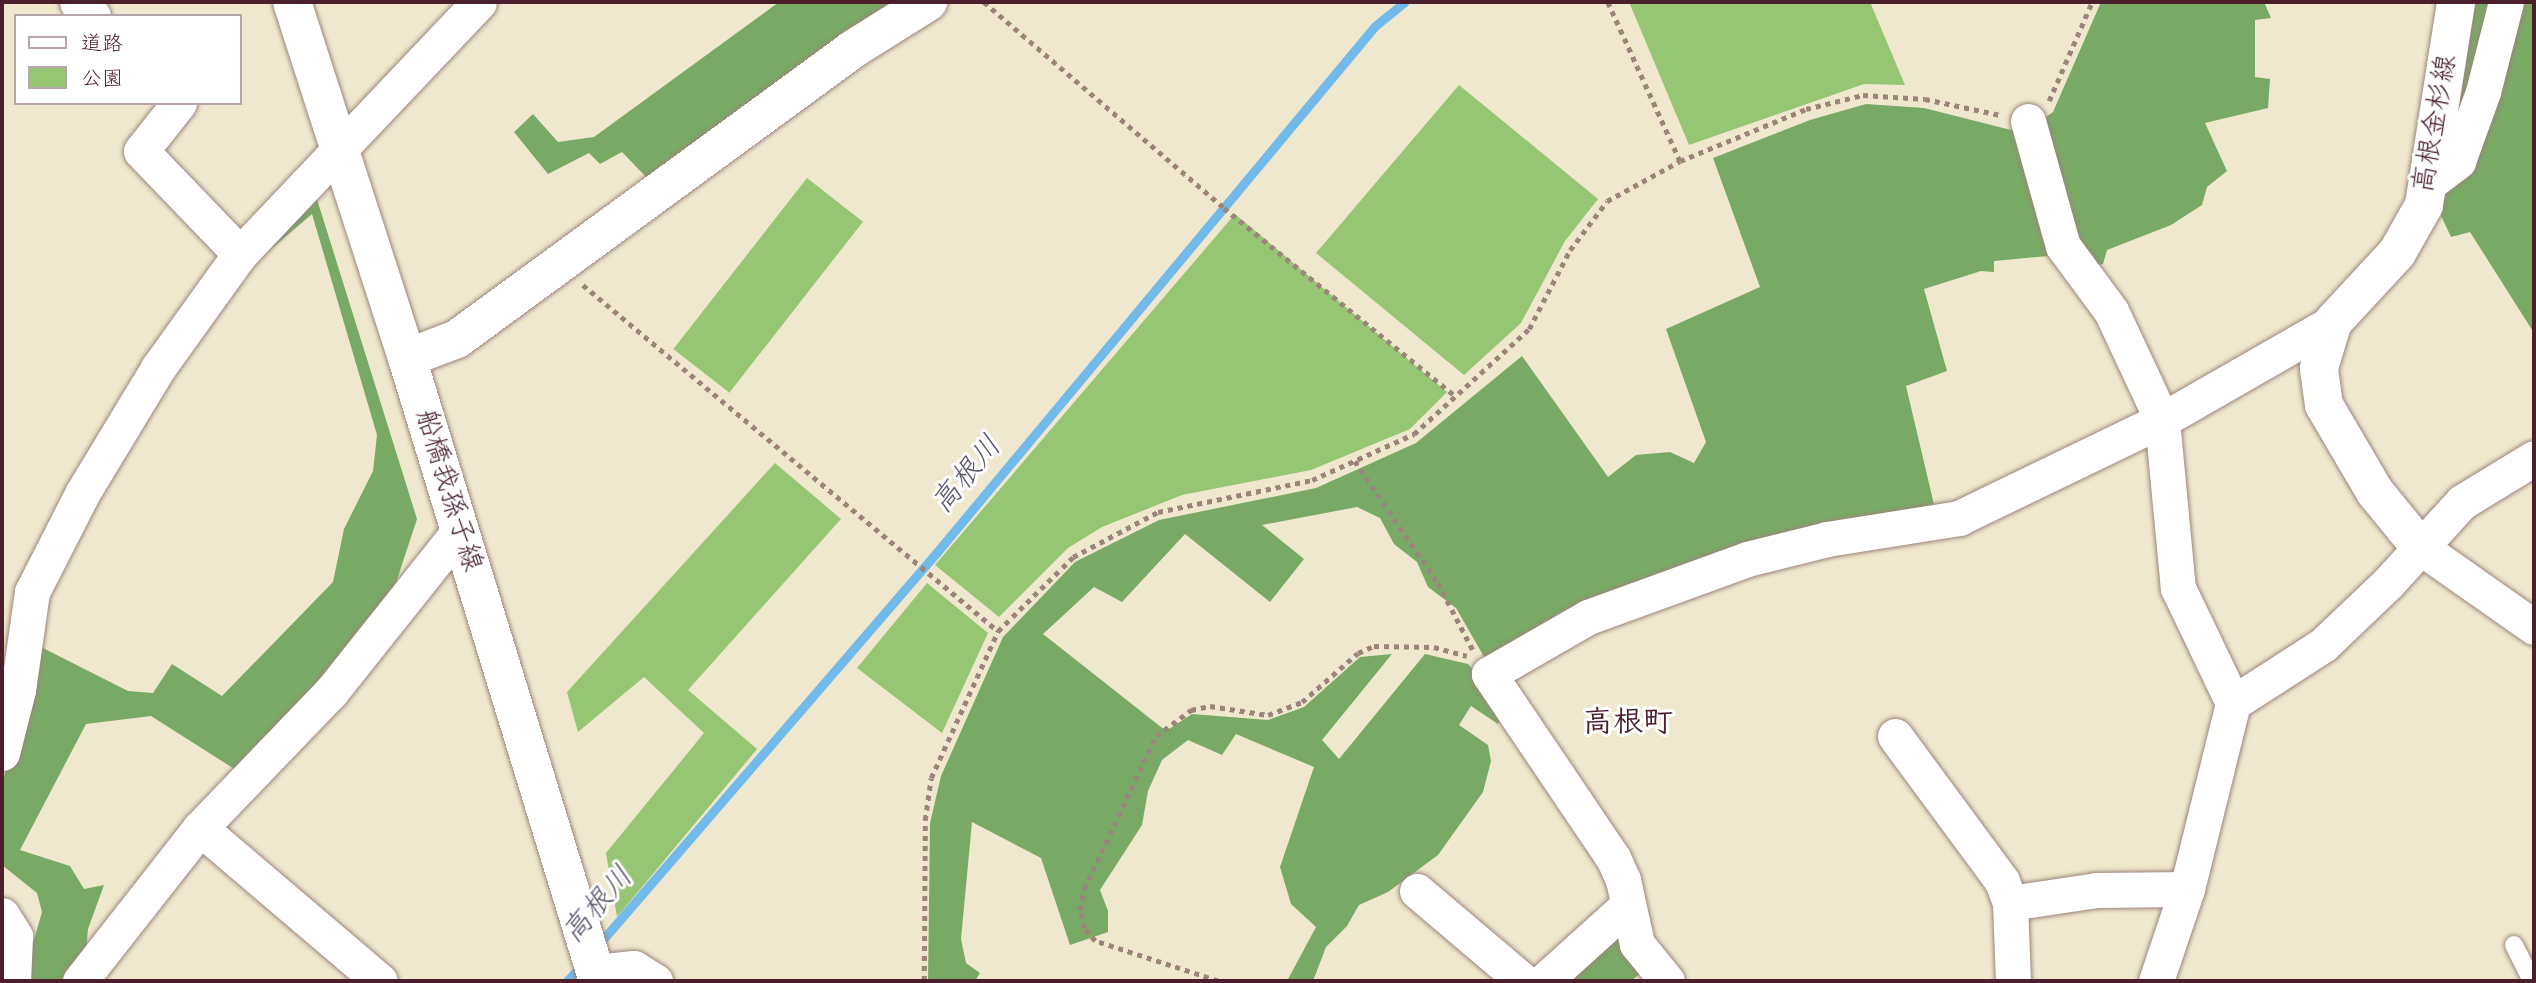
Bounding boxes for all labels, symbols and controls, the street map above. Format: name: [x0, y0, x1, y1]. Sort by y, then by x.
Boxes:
legend: [14, 14, 242, 105]
text: 道路: [81, 30, 123, 60]
street label: 高根金杉線: [2408, 52, 2466, 196]
text: 公園: [81, 65, 123, 95]
street label: 船橋我孫子線: [406, 406, 488, 576]
water label: 高根川: [925, 430, 1011, 522]
district label: 高根町: [1583, 706, 1673, 742]
water label: 高根川: [556, 860, 642, 952]

